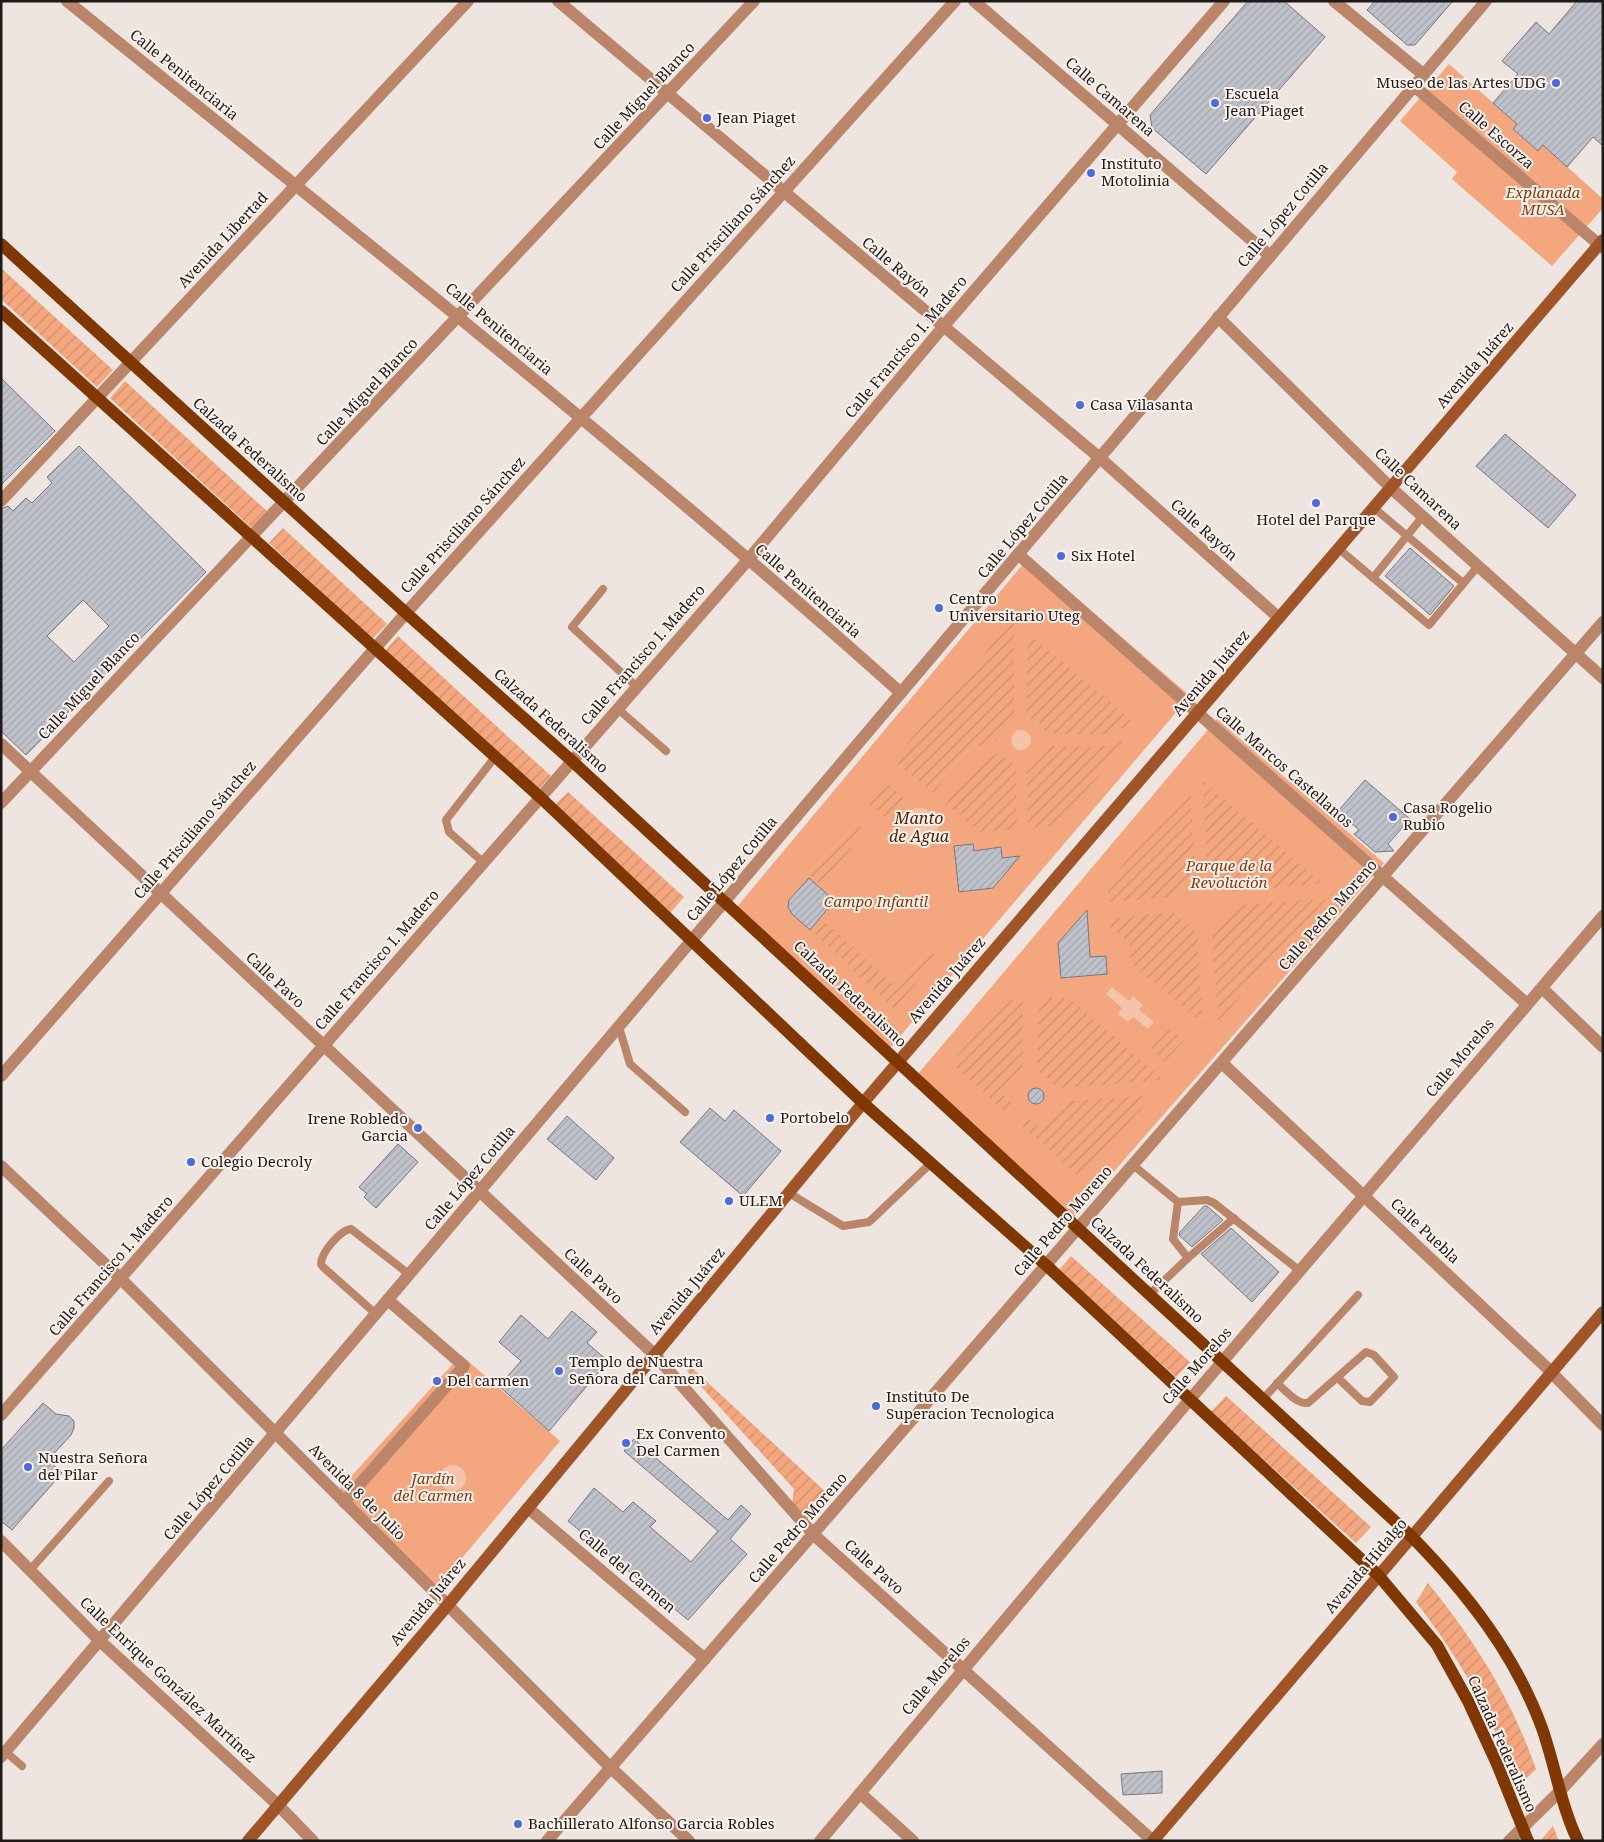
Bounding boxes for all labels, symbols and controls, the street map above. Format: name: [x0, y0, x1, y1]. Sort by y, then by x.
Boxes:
street label: Calle Penitenciaria: [126, 24, 243, 124]
street label: Calle Miguel Blanco: [588, 37, 699, 154]
street label: Calle Camarena: [1062, 52, 1160, 141]
place label: Museo de las Artes UDG: [1376, 72, 1546, 92]
marker: Museo de las Artes UDG: [1550, 77, 1562, 89]
place label: Escuela Jean Piaget: [1224, 83, 1304, 120]
street label: Calle Escorza: [1455, 96, 1539, 173]
marker: Escuela Jean Piaget: [1209, 97, 1221, 109]
place label: Jean Piaget: [716, 107, 796, 127]
marker: Jean Piaget: [701, 112, 713, 124]
street label: Calle Prisciliano Sánchez: [665, 151, 799, 296]
place label: Instituto Motolinia: [1101, 153, 1170, 190]
street label: Calle López Cotilla: [1232, 158, 1332, 271]
marker: Instituto Motolinia: [1085, 167, 1097, 179]
park label: Explanada MUSA: [1505, 182, 1581, 219]
street label: Avenida Libertad: [173, 187, 272, 291]
street label: Calle Rayón: [858, 232, 935, 301]
street label: Calle Francisco I. Madero: [840, 271, 971, 422]
street label: Calle Penitenciaria: [442, 277, 558, 379]
street label: Avenida Juárez: [1431, 317, 1517, 412]
street label: Calle Miguel Blanco: [311, 333, 422, 450]
street label: Calzada Federalismo: [189, 392, 312, 506]
place label: Casa Vilasanta: [1090, 394, 1193, 414]
marker: Casa Vilasanta: [1074, 399, 1086, 411]
street label: Calle Camarena: [1371, 443, 1467, 534]
street label: Calle Prisciliano Sánchez: [395, 452, 529, 597]
street label: Calle López Cotilla: [972, 469, 1072, 582]
street label: Calle Rayón: [1167, 494, 1243, 565]
marker: Hotel del Parque: [1310, 497, 1322, 509]
place label: Hotel del Parque: [1256, 509, 1376, 529]
street label: Calle Penitenciaria: [751, 539, 866, 642]
place label: Six Hotel: [1071, 545, 1135, 565]
marker: Six Hotel: [1055, 550, 1067, 562]
street label: Calle Francisco I. Madero: [576, 580, 709, 729]
place label: Centro Universitario Uteg: [949, 588, 1080, 625]
marker: Centro Universitario Uteg: [933, 602, 945, 614]
street label: Avenida Juárez: [1167, 625, 1253, 720]
street label: Calle Miguel Blanco: [33, 627, 144, 744]
street label: Calzada Federalismo: [490, 663, 613, 777]
street label: Calle Marcos Castellanos: [1212, 701, 1358, 832]
street label: Calle Prisciliano Sánchez: [128, 756, 260, 903]
place label: Casa Rogelio Rubio: [1403, 797, 1492, 834]
water label: Manto de Agua: [889, 807, 950, 847]
marker: Casa Rogelio Rubio: [1387, 811, 1399, 823]
street label: Calle López Cotilla: [681, 812, 781, 925]
park label: Parque de la Revolución: [1185, 855, 1273, 892]
street label: Calle Pedro Moreno: [1273, 855, 1381, 974]
street label: Calle Francisco I. Madero: [310, 885, 443, 1034]
park label: Campo Infantil: [824, 891, 929, 911]
street label: Avenida Juárez: [903, 932, 989, 1027]
street label: Calzada Federalismo: [790, 936, 912, 1051]
street label: Calle Pavo: [242, 947, 309, 1012]
street label: Calle Morelos: [1420, 1014, 1498, 1101]
place label: Portobelo: [780, 1107, 849, 1127]
place label: Irene Robledo Garcia: [308, 1108, 408, 1145]
marker: Portobelo: [764, 1112, 776, 1124]
street label: Calle López Cotilla: [419, 1121, 519, 1234]
marker: Irene Robledo Garcia: [412, 1122, 424, 1134]
place label: Colegio Decroly: [201, 1151, 313, 1171]
marker: Colegio Decroly: [185, 1156, 197, 1168]
street label: Calle Pedro Moreno: [1008, 1161, 1116, 1280]
place label: ULEM: [739, 1190, 783, 1210]
street label: Calle Francisco I. Madero: [44, 1191, 177, 1340]
street label: Calle Puebla: [1387, 1193, 1465, 1268]
marker: ULEM: [723, 1195, 735, 1207]
street label: Calzada Federalismo: [1087, 1212, 1209, 1327]
street label: Avenida Juárez: [644, 1242, 729, 1338]
street label: Calle Pavo: [560, 1243, 627, 1308]
street label: Calle Morelos: [1157, 1322, 1236, 1408]
place label: Templo de Nuestra Señora del Carmen: [569, 1351, 705, 1388]
marker: Templo de Nuestra Señora del Carmen: [553, 1365, 565, 1377]
place label: Del carmen: [447, 1370, 530, 1390]
marker: Del carmen: [431, 1375, 443, 1387]
place label: Instituto De Superacion Tecnologica: [886, 1386, 1055, 1423]
marker: Instituto De Superacion Tecnologica: [870, 1400, 882, 1412]
place label: Ex Convento Del Carmen: [636, 1423, 726, 1460]
street label: Calle López Cotilla: [158, 1431, 258, 1544]
marker: Ex Convento Del Carmen: [620, 1437, 632, 1449]
street label: Avenida 8 de Julio: [305, 1439, 410, 1544]
place label: Nuestra Señora del Pilar: [38, 1447, 148, 1484]
marker: Nuestra Señora del Pilar: [22, 1461, 34, 1473]
park label: Jardín del Carmen: [393, 1468, 473, 1505]
street label: Calle Pedro Moreno: [743, 1468, 851, 1587]
street label: Avenida Hidalgo: [1320, 1514, 1411, 1617]
street label: Calle del Carmen: [575, 1524, 681, 1617]
street label: Calle Pavo: [841, 1534, 909, 1598]
street label: Avenida Juárez: [385, 1553, 470, 1649]
street label: Calle Enrique González Martínez: [76, 1592, 261, 1767]
street label: Calle Morelos: [896, 1632, 974, 1719]
street label: Calzada Federalismo: [1464, 1672, 1542, 1815]
place label: Bachillerato Alfonso Garcia Robles: [528, 1813, 775, 1833]
marker: Bachillerato Alfonso Garcia Robles: [512, 1818, 524, 1830]

